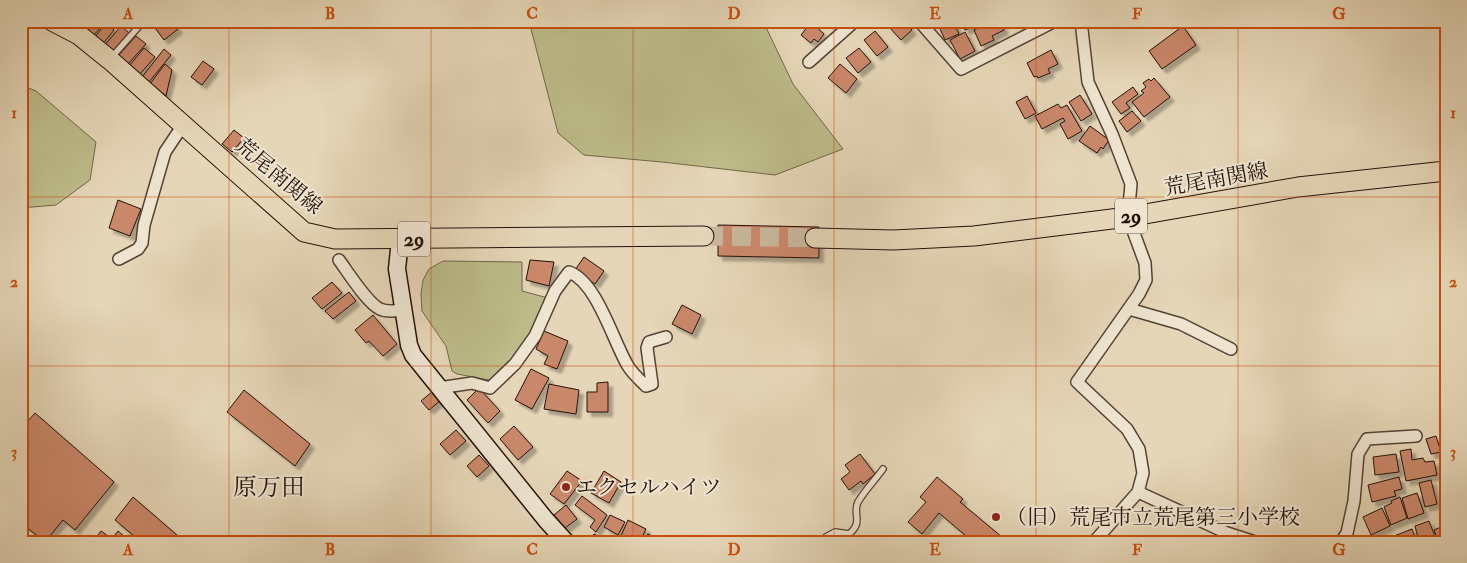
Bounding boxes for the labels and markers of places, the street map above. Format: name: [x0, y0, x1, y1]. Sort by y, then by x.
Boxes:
place label: エクセルハイツ: [576, 474, 722, 501]
marker: エクセルハイツ: [560, 481, 572, 493]
place label: （旧）荒尾市立荒尾第三小学校: [1006, 504, 1300, 531]
marker: （旧）荒尾市立荒尾第三小学校: [990, 511, 1002, 523]

